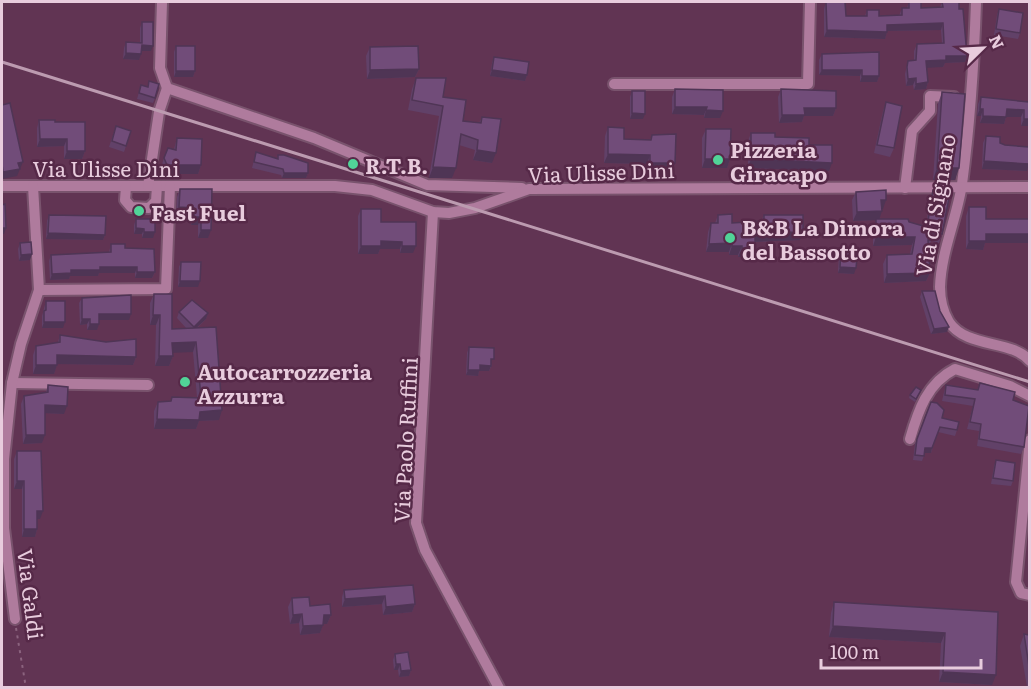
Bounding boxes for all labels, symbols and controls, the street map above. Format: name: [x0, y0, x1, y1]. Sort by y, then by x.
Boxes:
north arrow: [953, 18, 1013, 78]
text: N: [984, 30, 1011, 53]
street label: Via di Signano: [906, 131, 962, 279]
place label: Pizzeria Giracapo: [730, 133, 827, 188]
place label: R.T.B.: [365, 149, 428, 180]
street label: Via Ulisse Dini: [33, 152, 179, 183]
street label: Via Ulisse Dini: [527, 153, 675, 189]
marker: Pizzeria Giracapo: [711, 153, 725, 167]
marker: R.T.B.: [346, 157, 360, 171]
place label: Fast Fuel: [151, 196, 246, 227]
marker: Fast Fuel: [132, 204, 146, 218]
place label: B&B La Dimora del Bassotto: [742, 211, 905, 266]
marker: B&B La Dimora del Bassotto: [723, 231, 737, 245]
place label: Autocarrozzeria Azzurra: [197, 355, 373, 410]
street label: Via Paolo Ruffini: [384, 356, 424, 524]
marker: Autocarrozzeria Azzurra: [178, 375, 192, 389]
street label: Via Galdi: [11, 547, 53, 641]
scale bar: [821, 632, 982, 670]
text: 100 m: [830, 638, 879, 665]

